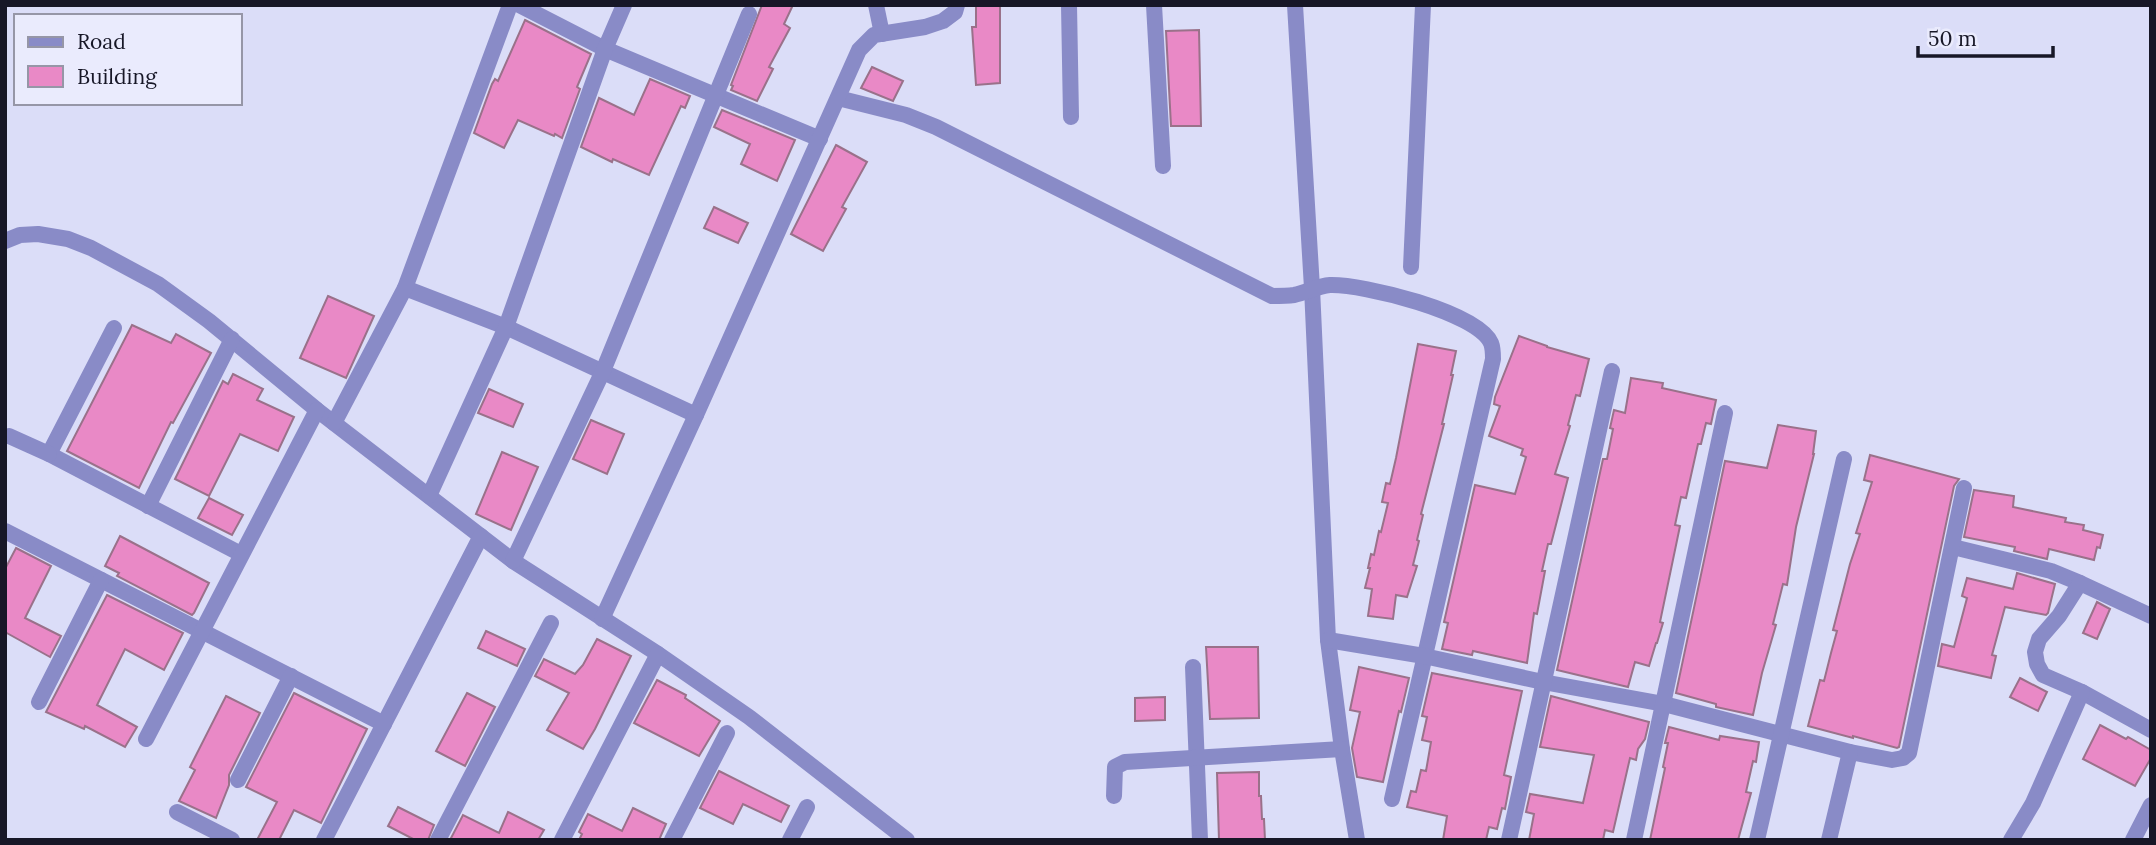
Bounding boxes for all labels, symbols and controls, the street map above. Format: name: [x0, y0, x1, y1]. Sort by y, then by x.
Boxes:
legend: [14, 14, 242, 105]
scale bar: [1918, 14, 2053, 58]
text: 50 m: [1928, 25, 1977, 52]
text: Road: [77, 28, 126, 55]
text: Building: [77, 63, 157, 90]

